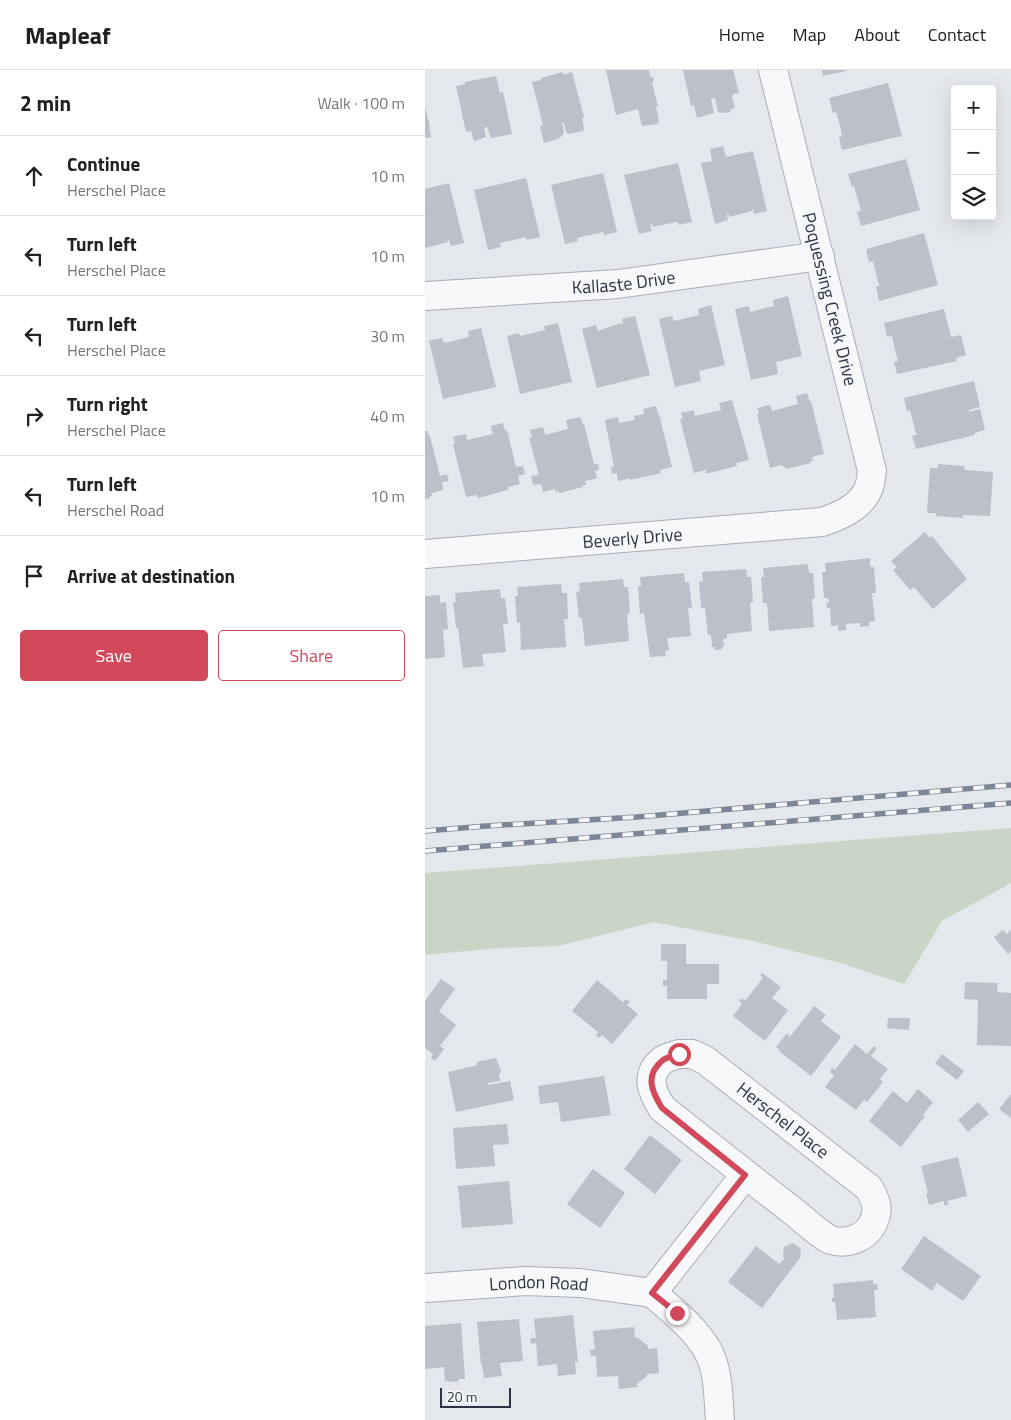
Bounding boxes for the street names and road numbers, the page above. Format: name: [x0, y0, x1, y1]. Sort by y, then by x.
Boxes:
street label: Poquessing Creek Drive: [795, 210, 865, 388]
street label: Kallaste Drive: [571, 263, 677, 300]
street label: Beverly Drive: [581, 520, 683, 555]
street label: Herschel Place: [731, 1075, 835, 1165]
street label: London Road: [488, 1268, 590, 1298]

